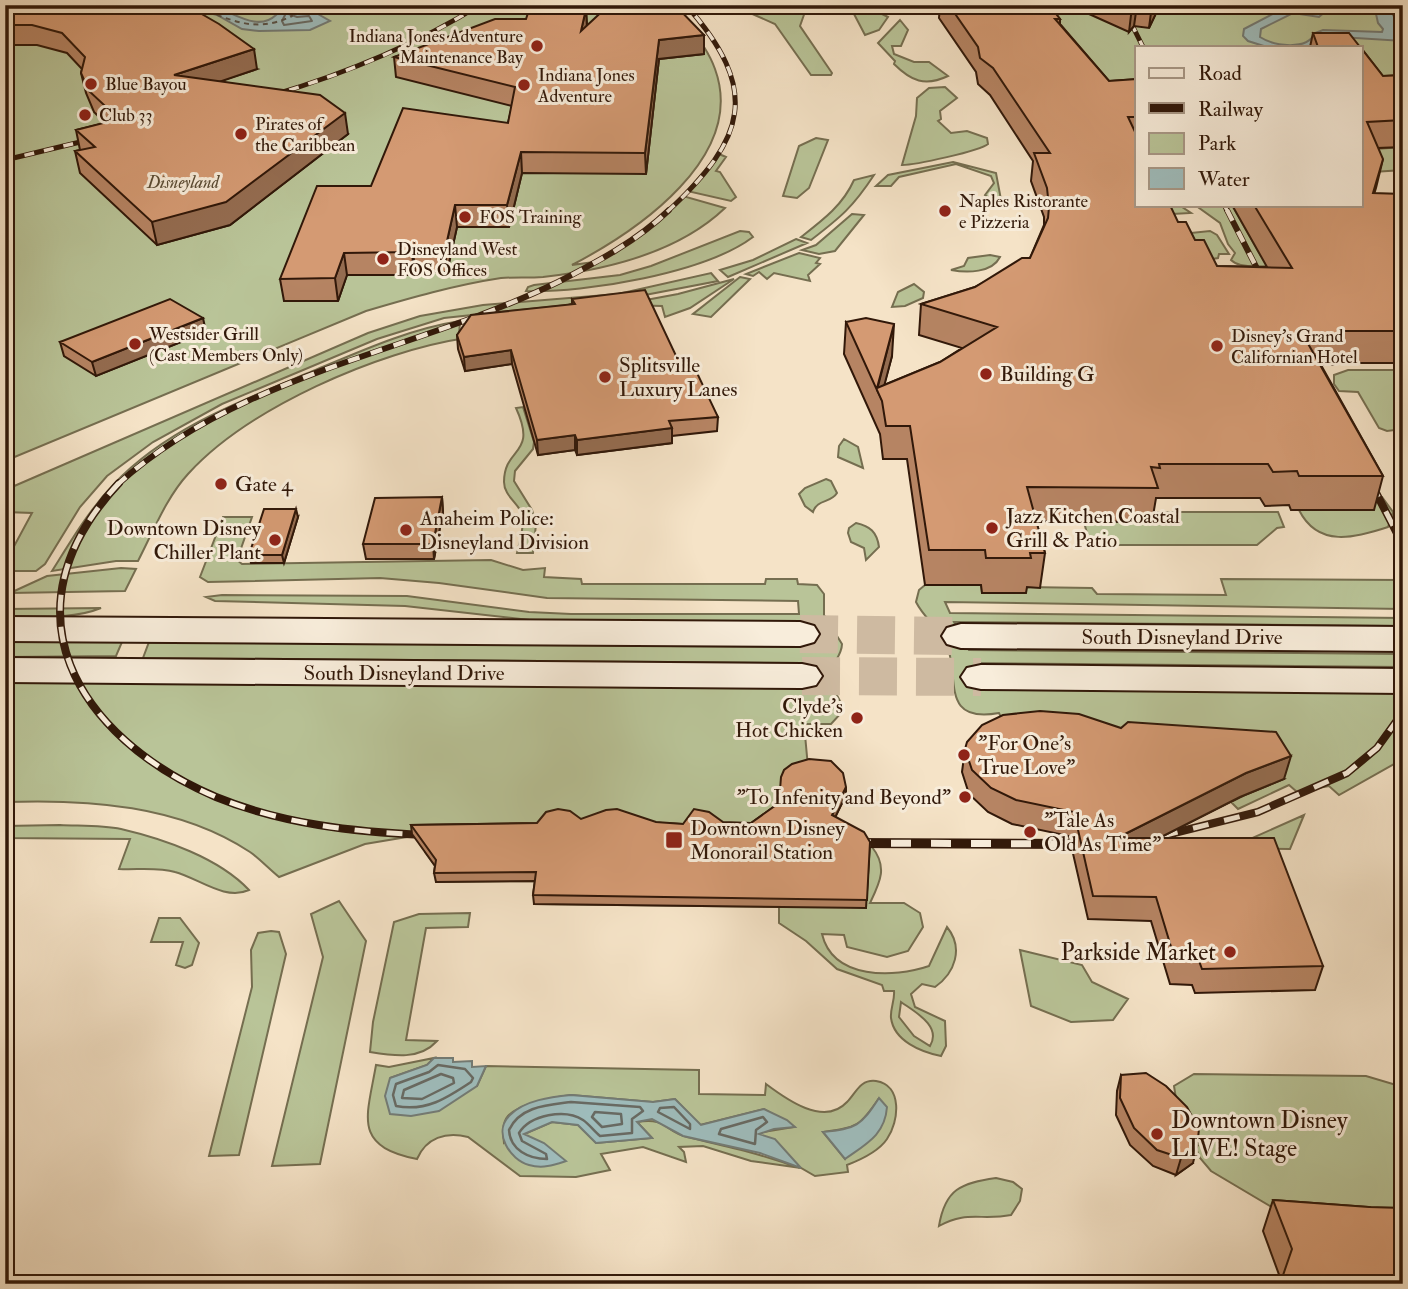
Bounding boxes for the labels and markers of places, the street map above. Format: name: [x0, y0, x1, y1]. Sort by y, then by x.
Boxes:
place label: Indiana Jones Adventure Maintenance Bay: [349, 25, 524, 69]
marker: Indiana Jones Adventure Maintenance Bay: [529, 38, 545, 54]
place label: Indiana Jones Adventure: [537, 64, 635, 108]
place label: Blue Bayou: [105, 73, 187, 96]
marker: Blue Bayou: [83, 76, 99, 92]
marker: Indiana Jones Adventure: [516, 77, 532, 93]
place label: Club 33: [99, 104, 152, 127]
marker: Club 33: [77, 107, 93, 123]
place label: Pirates of the Caribbean: [255, 113, 355, 157]
marker: Pirates of the Caribbean: [233, 126, 249, 142]
place label: Naples Ristorante e Pizzeria: [959, 190, 1088, 234]
marker: Naples Ristorante e Pizzeria: [937, 203, 953, 219]
place label: FOS Training: [479, 206, 582, 229]
marker: FOS Training: [457, 209, 473, 225]
place label: Disneyland West FOS Offices: [397, 238, 518, 282]
marker: Disneyland West FOS Offices: [375, 251, 391, 267]
place label: Westsider Grill (Cast Members Only): [148, 323, 303, 367]
place label: Disney's Grand Californian Hotel: [1231, 325, 1358, 369]
marker: Westsider Grill (Cast Members Only): [127, 336, 143, 352]
marker: Disney's Grand Californian Hotel: [1209, 338, 1225, 354]
place label: Splitsville Luxury Lanes: [619, 352, 737, 403]
place label: Building G: [1000, 361, 1095, 388]
marker: Building G: [978, 366, 994, 382]
marker: Splitsville Luxury Lanes: [597, 369, 613, 385]
place label: Gate 4: [235, 471, 294, 498]
marker: Gate 4: [213, 476, 229, 492]
place label: Jazz Kitchen Coastal Grill & Patio: [1005, 503, 1181, 554]
place label: Anaheim Police: Disneyland Division: [419, 505, 589, 556]
place label: Downtown Disney Chiller Plant: [107, 515, 262, 566]
marker: Jazz Kitchen Coastal Grill & Patio: [984, 520, 1000, 536]
marker: Anaheim Police: Disneyland Division: [398, 522, 414, 538]
marker: Downtown Disney Chiller Plant: [267, 532, 283, 548]
place label: Clyde’s Hot Chicken: [735, 693, 843, 744]
marker: Clyde’s Hot Chicken: [849, 710, 865, 726]
place label: "For One's True Love": [978, 730, 1075, 781]
marker: "For One's True Love": [956, 747, 972, 763]
place label: "To Infenity and Beyond": [737, 784, 951, 811]
marker: "To Infenity and Beyond": [957, 789, 973, 805]
place label: "Tale As Old As Time": [1044, 807, 1161, 858]
place label: Downtown Disney Monorail Station: [690, 815, 845, 866]
marker: "Tale As Old As Time": [1022, 824, 1038, 840]
marker: Downtown Disney Monorail Station: [664, 830, 684, 850]
place label: Parkside Market: [1060, 937, 1216, 968]
marker: Parkside Market: [1222, 944, 1238, 960]
place label: Downtown Disney LIVE! Stage: [1171, 1105, 1348, 1164]
marker: Downtown Disney LIVE! Stage: [1149, 1126, 1165, 1142]

